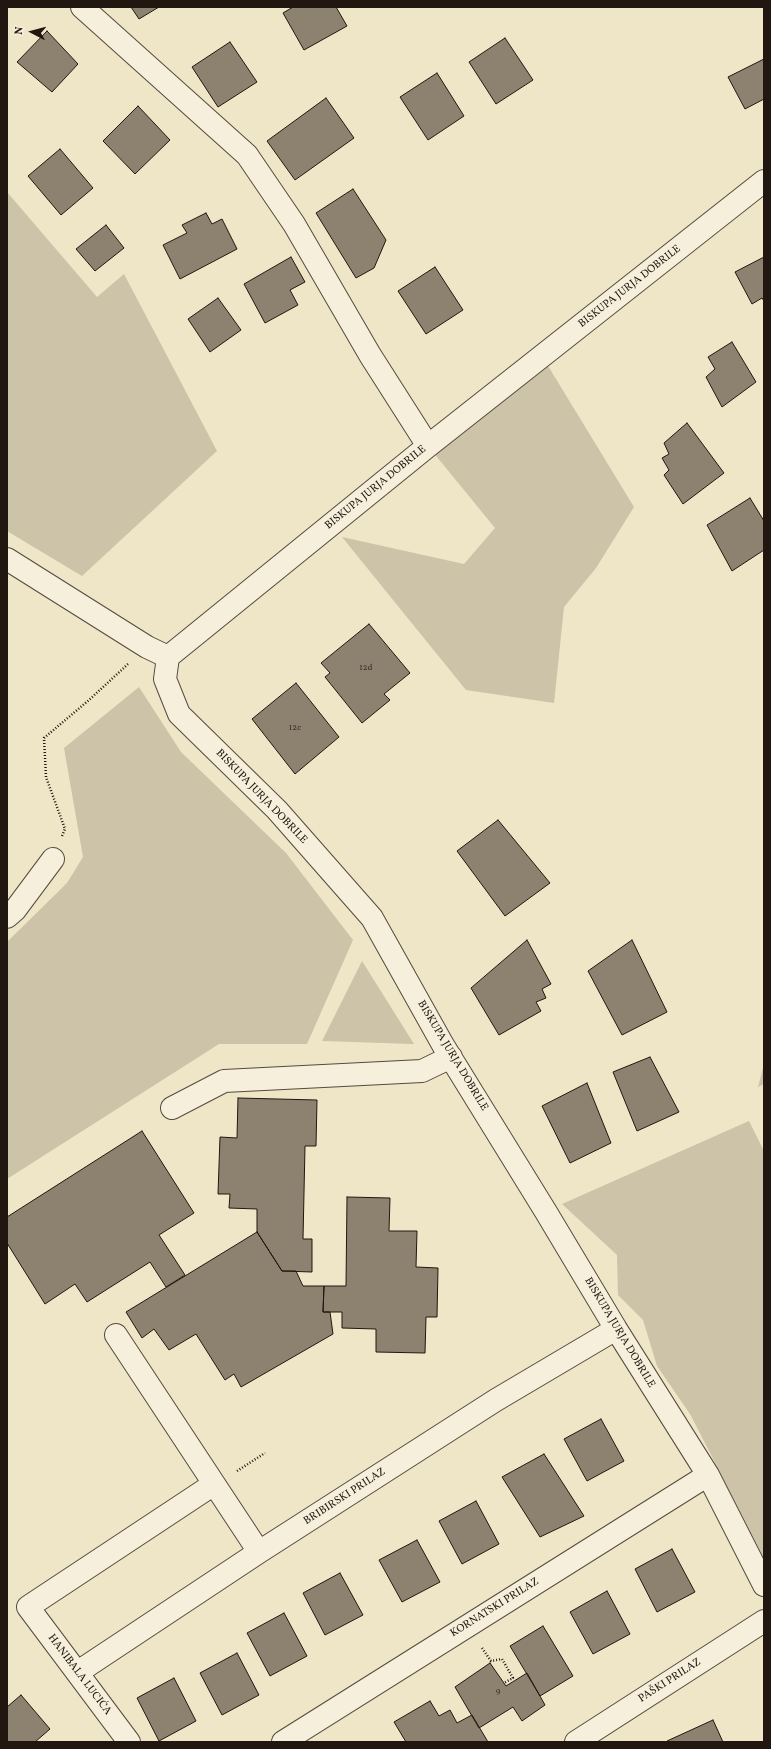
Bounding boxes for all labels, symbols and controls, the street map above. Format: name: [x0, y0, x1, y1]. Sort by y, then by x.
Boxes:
north arrow: [12, 12, 52, 52]
text: N: [12, 26, 27, 35]
street label: BISKUPA JURJA DOBRILE: [576, 243, 684, 331]
street label: BISKUPA JURJA DOBRILE: [323, 443, 429, 533]
house number: 12d: [359, 663, 373, 673]
house number: 12c: [289, 723, 301, 733]
street label: BISKUPA JURJA DOBRILE: [212, 747, 310, 847]
street label: BISKUPA JURJA DOBRILE: [414, 998, 490, 1114]
street label: BISKUPA JURJA DOBRILE: [581, 1275, 657, 1391]
street label: BRIBIRSKI PRILAZ: [302, 1466, 388, 1528]
street label: KORNATSKI PRILAZ: [448, 1575, 542, 1641]
street label: HANIBALA LUCIĆA: [44, 1632, 114, 1718]
street label: PAŠKI PRILAZ: [636, 1656, 704, 1706]
house number: 9: [496, 1687, 500, 1697]

